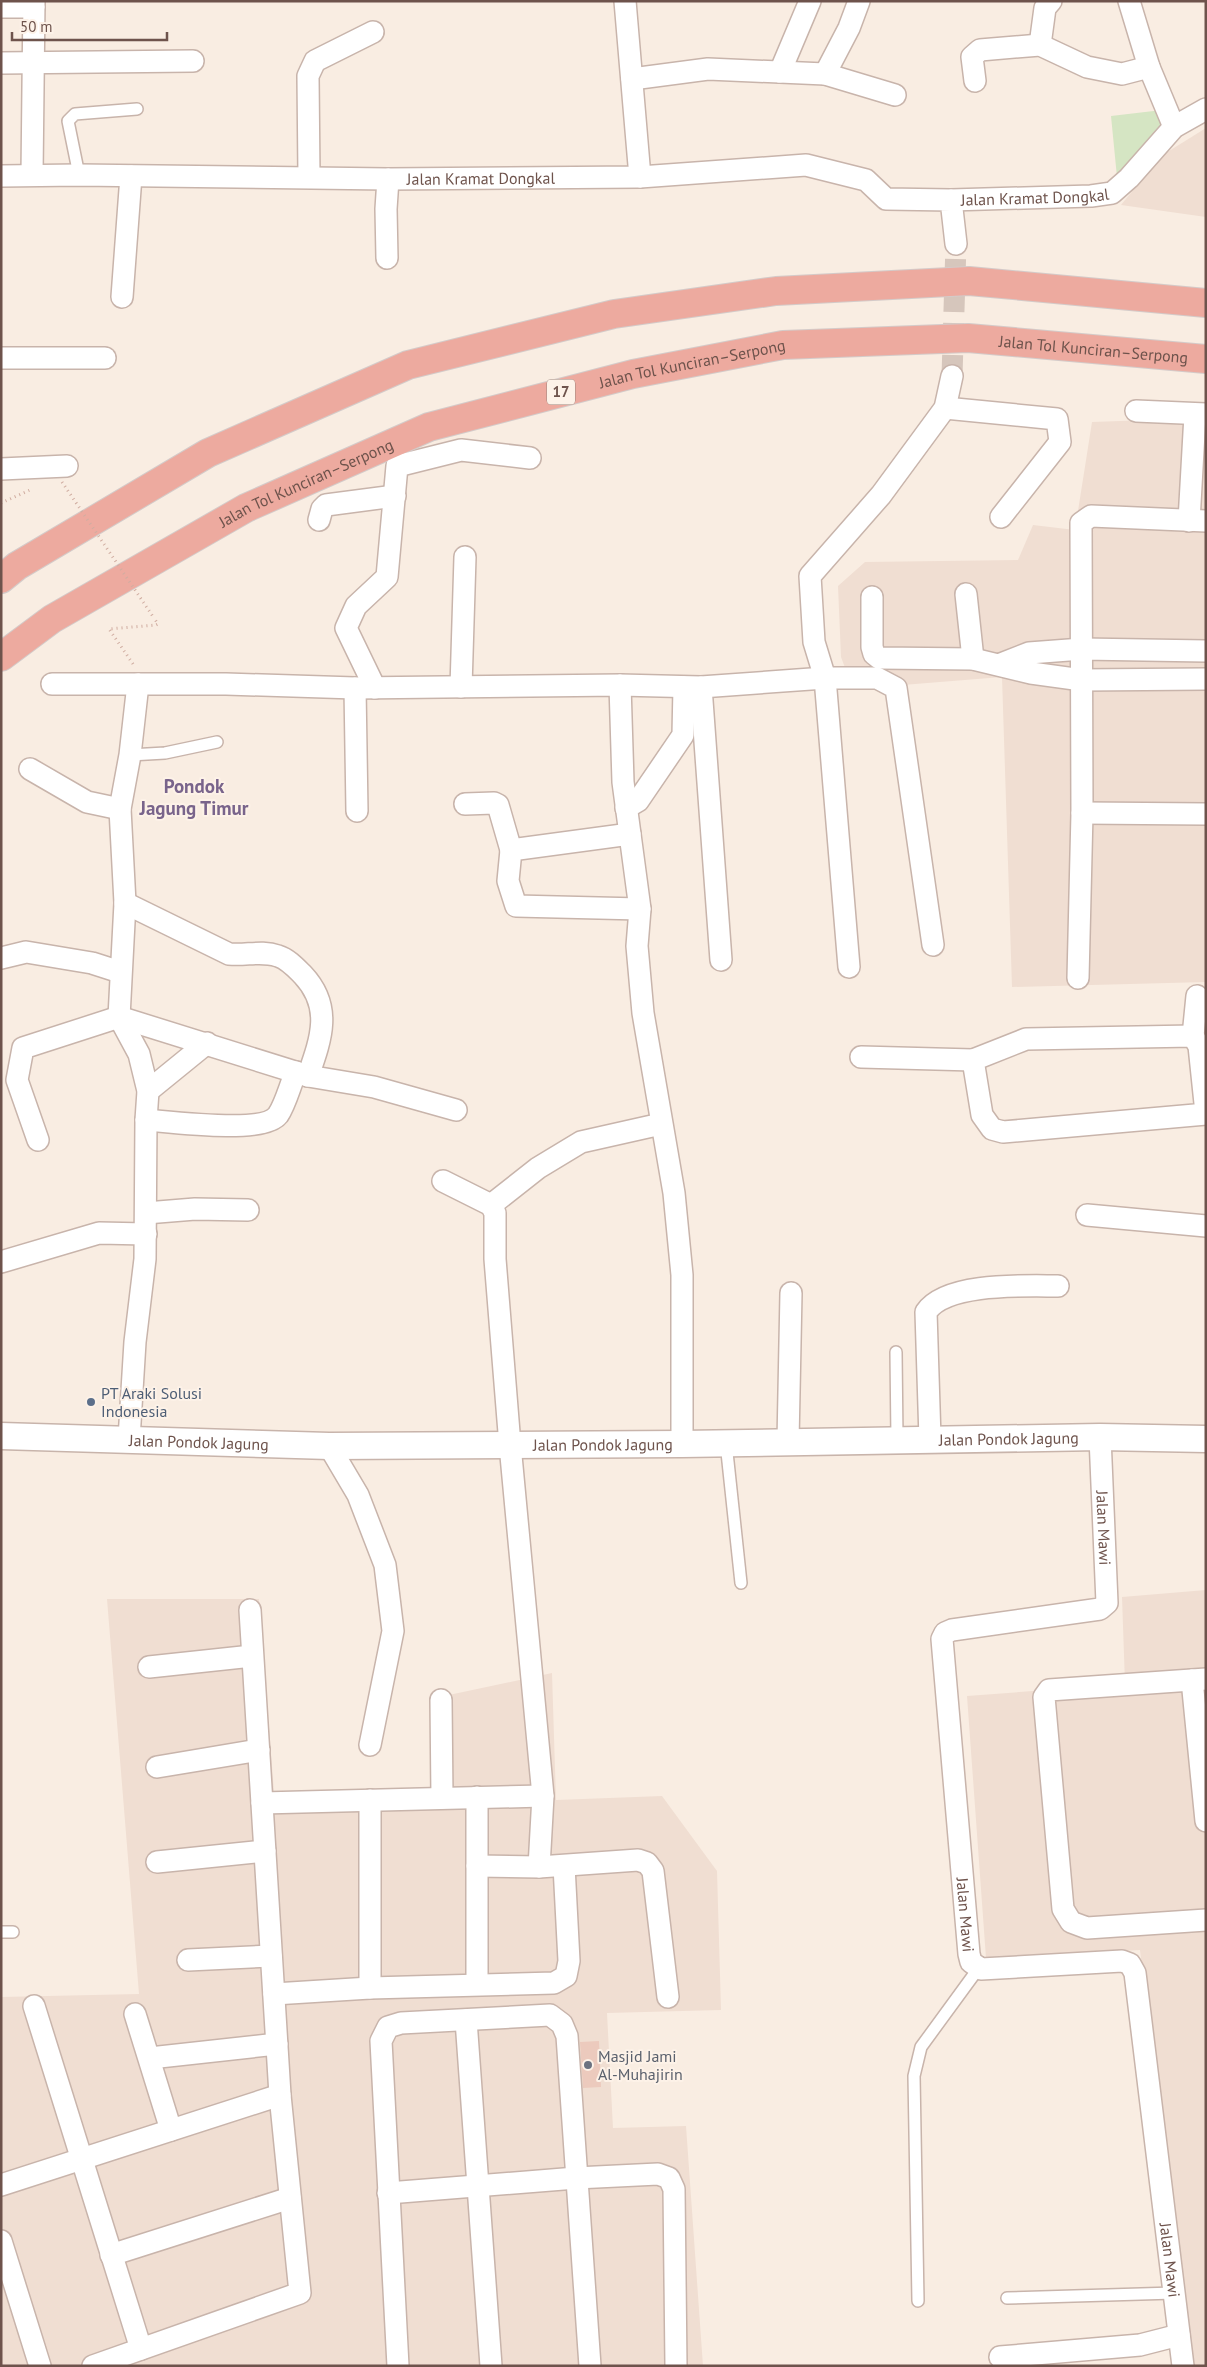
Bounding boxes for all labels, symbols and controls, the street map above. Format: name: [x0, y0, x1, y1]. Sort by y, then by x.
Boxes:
scale bar: [12, 10, 168, 42]
text: 50 m: [20, 17, 53, 36]
street label: Jalan Kramat Dongkal: [406, 168, 556, 189]
street label: Jalan Kramat Dongkal: [960, 183, 1111, 210]
street label: Jalan Tol Kunciran–Serpong: [997, 331, 1189, 367]
street label: Jalan Tol Kunciran–Serpong: [596, 335, 787, 393]
road number: 17: [547, 380, 575, 404]
street label: Jalan Tol Kunciran–Serpong: [214, 434, 396, 532]
district label: Pondok Jagung Timur: [139, 774, 249, 820]
place label: PT Araki Solusi Indonesia: [101, 1383, 202, 1421]
marker: PT Araki Solusi Indonesia: [85, 1396, 97, 1408]
street label: Jalan Pondok Jagung: [938, 1427, 1079, 1450]
street label: Jalan Pondok Jagung: [128, 1430, 269, 1454]
street label: Jalan Pondok Jagung: [532, 1434, 673, 1455]
street label: Jalan Mawi: [1092, 1489, 1115, 1566]
street label: Jalan Mawi: [952, 1876, 979, 1953]
place label: Masjid Jami Al-Muhajirin: [598, 2046, 683, 2084]
marker: Masjid Jami Al-Muhajirin: [582, 2059, 594, 2071]
street label: Jalan Mawi: [1155, 2221, 1185, 2298]

